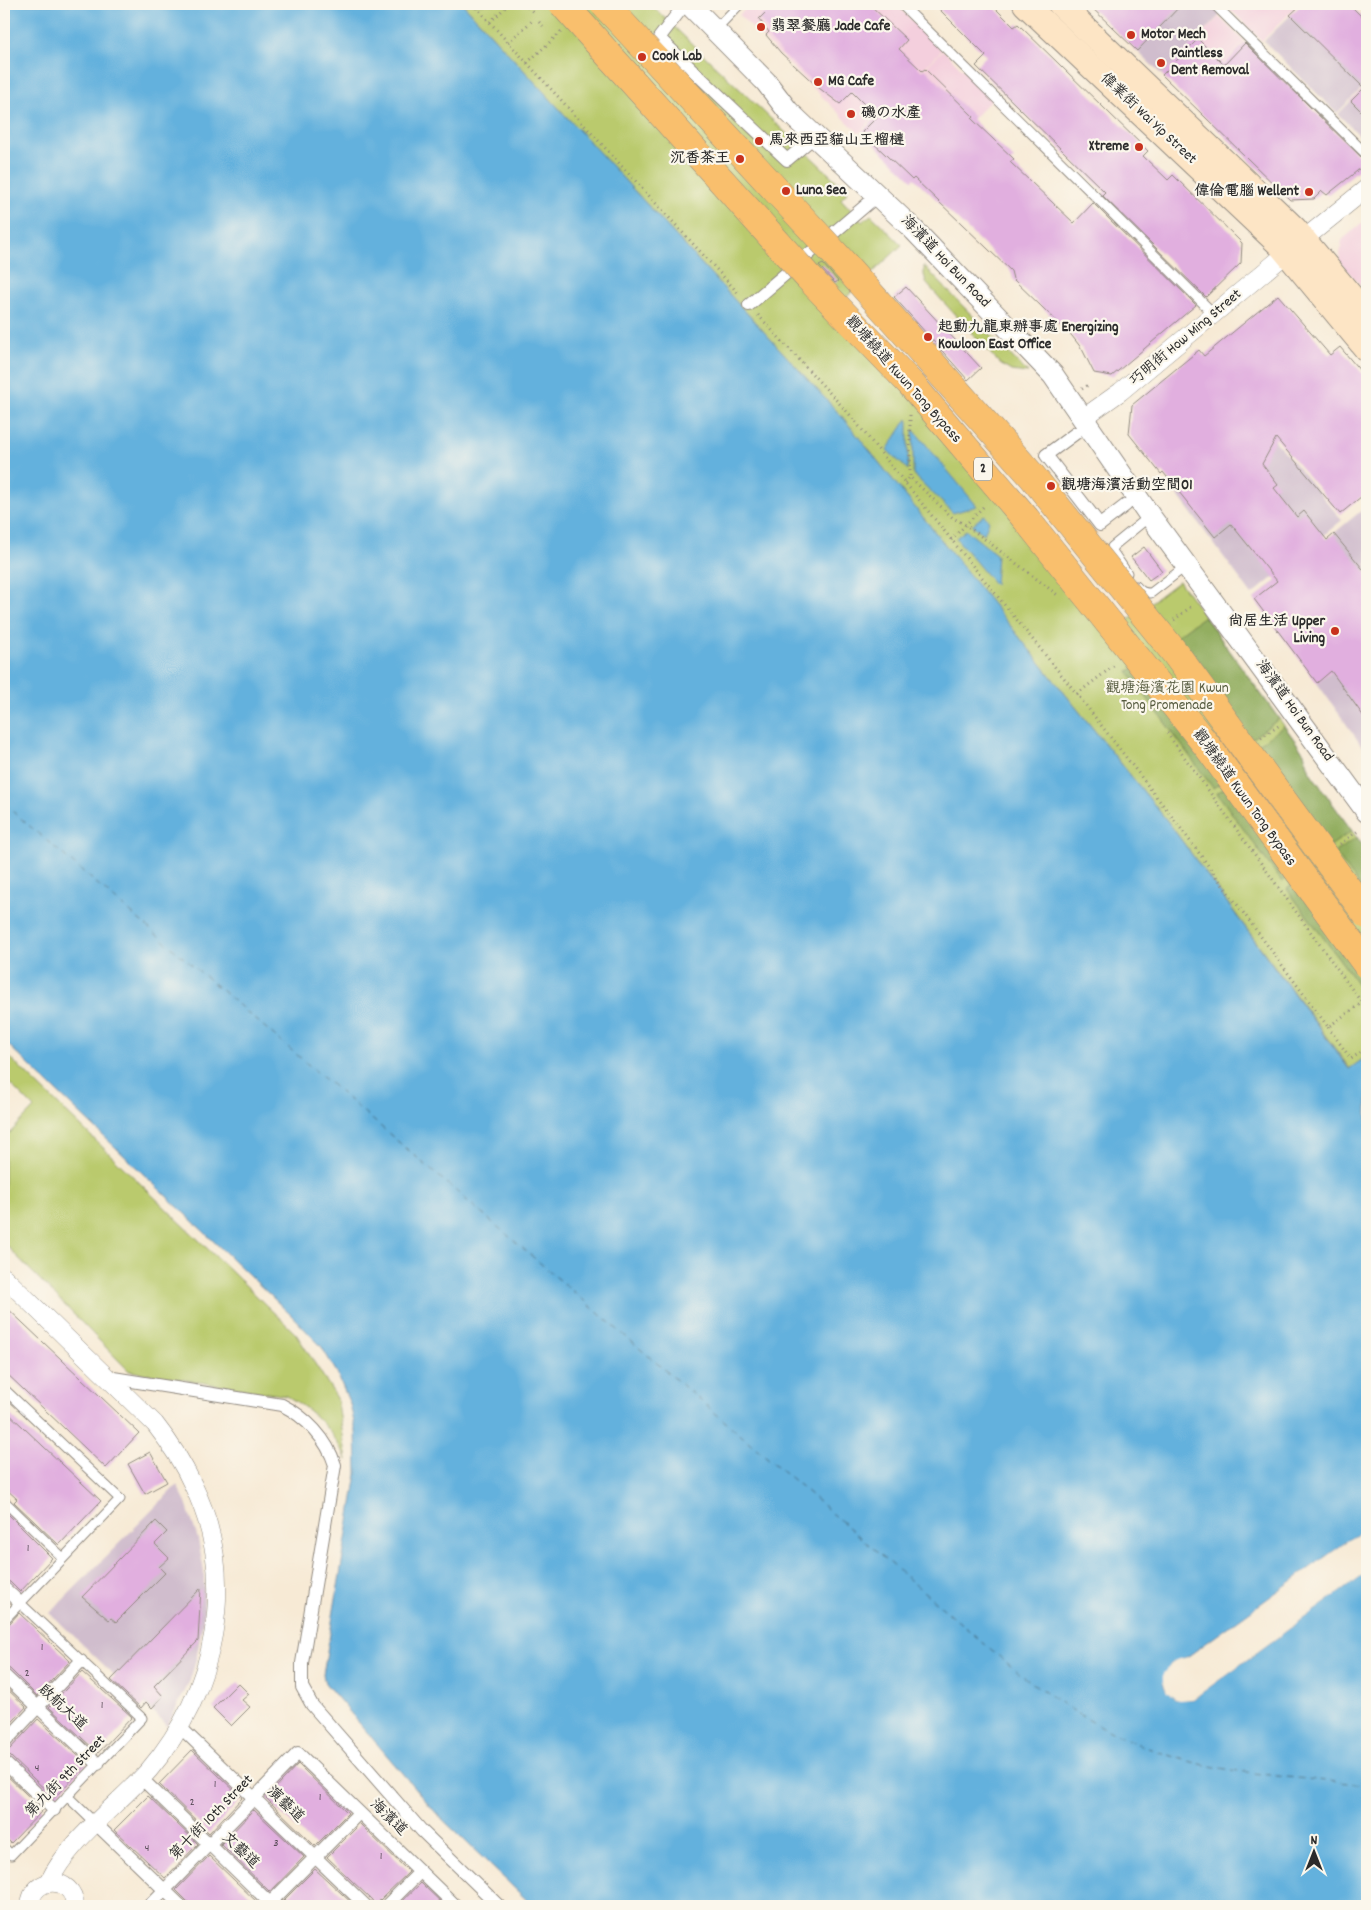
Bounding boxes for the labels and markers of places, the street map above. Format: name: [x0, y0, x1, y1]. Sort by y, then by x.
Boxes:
place label: 翡翠餐廳 Jade Cafe: [771, 16, 891, 38]
marker: 翡翠餐廳 Jade Cafe: [755, 21, 767, 33]
place label: Motor Mech: [1141, 24, 1206, 46]
marker: Motor Mech: [1125, 29, 1137, 41]
place label: Paintless Dent Removal: [1171, 43, 1249, 82]
place label: Cook Lab: [652, 46, 703, 68]
marker: Cook Lab: [636, 51, 648, 63]
marker: Paintless Dent Removal: [1155, 57, 1167, 69]
place label: MG Cafe: [828, 71, 875, 93]
marker: MG Cafe: [812, 76, 824, 88]
place label: 磯の水產: [861, 103, 921, 125]
marker: 磯の水產: [845, 108, 857, 120]
place label: 馬來西亞貓山王榴槤: [769, 130, 905, 152]
marker: 馬來西亞貓山王榴槤: [753, 135, 765, 147]
place label: Xtreme: [1089, 136, 1129, 158]
marker: Xtreme: [1133, 141, 1145, 153]
place label: 沉香茶王: [670, 148, 730, 170]
marker: 沉香茶王: [734, 153, 746, 165]
place label: Luna Sea: [796, 180, 847, 202]
place label: 偉倫電腦 Wellent: [1194, 181, 1299, 203]
marker: Luna Sea: [780, 185, 792, 197]
marker: 偉倫電腦 Wellent: [1303, 186, 1315, 198]
place label: 起動九龍東辦事處 Energizing Kowloon East Office: [938, 317, 1119, 356]
marker: 起動九龍東辦事處 Energizing Kowloon East Office: [922, 331, 934, 343]
place label: 觀塘海濱活動空間01: [1061, 475, 1192, 497]
marker: 觀塘海濱活動空間01: [1045, 480, 1057, 492]
place label: 尚居生活 Upper Living: [1228, 611, 1325, 650]
marker: 尚居生活 Upper Living: [1329, 625, 1341, 637]

